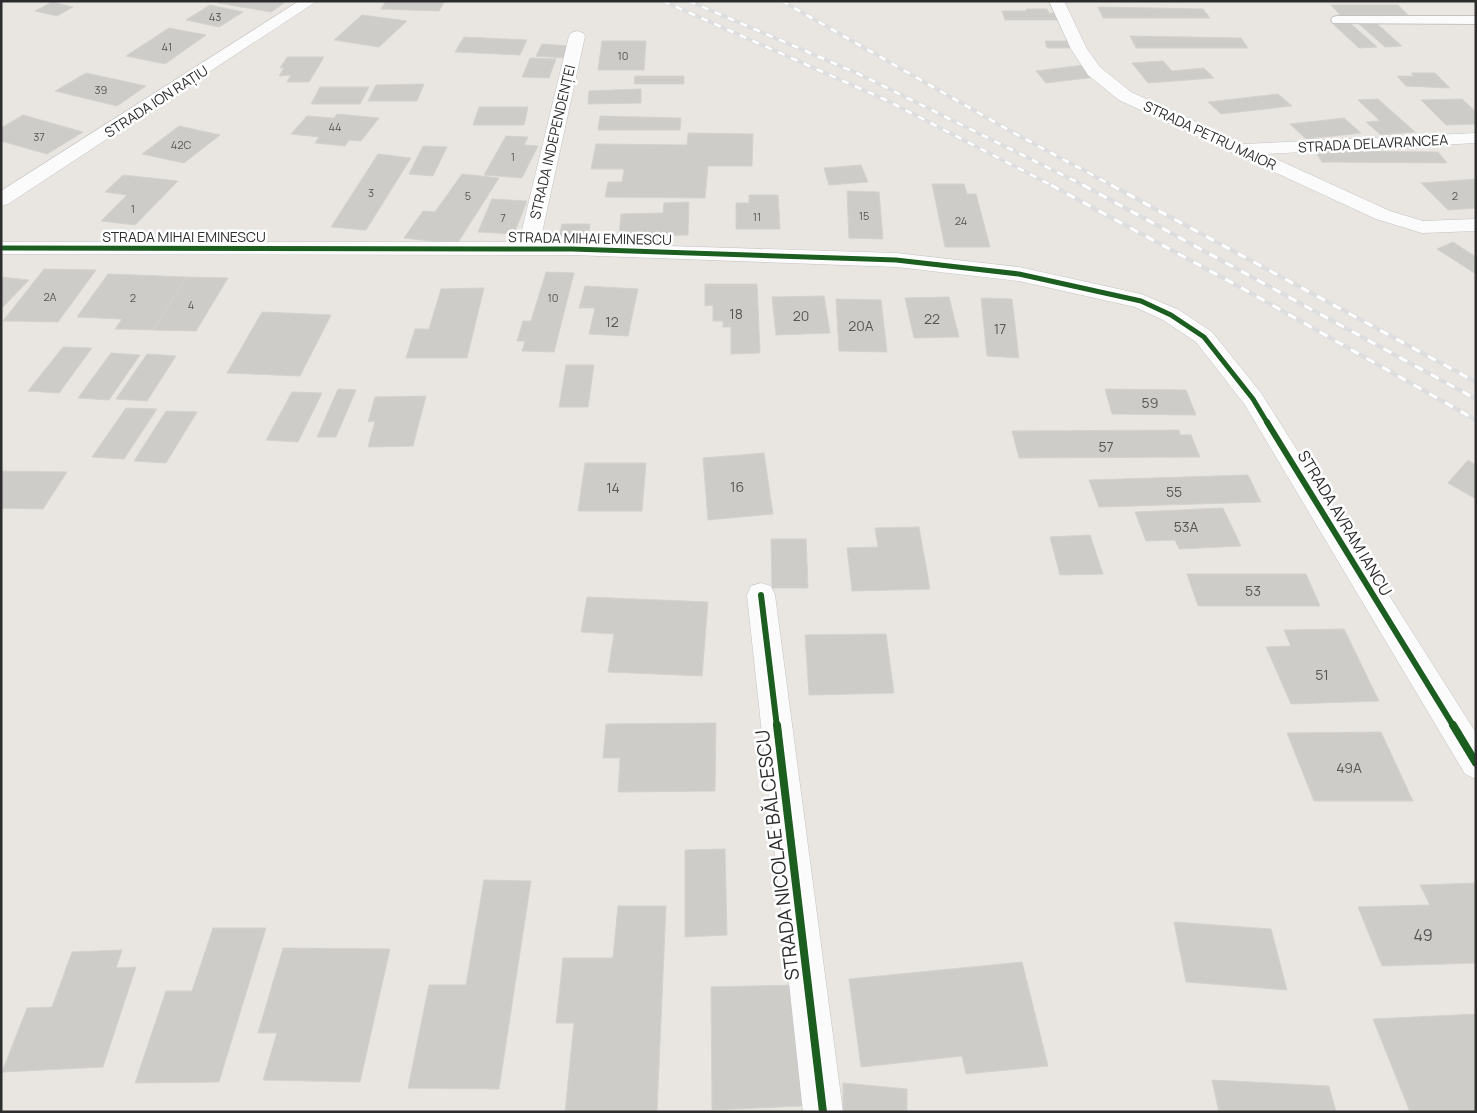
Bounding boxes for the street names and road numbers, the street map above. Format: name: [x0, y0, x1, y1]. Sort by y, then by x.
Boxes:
street label: STRADA ION RAȚIU: [101, 60, 212, 142]
street label: STRADA INDEPENDENȚEI: [525, 63, 580, 221]
street label: STRADA PETRU MAIOR: [1140, 96, 1280, 174]
street label: STRADA DELAVRANCEA: [1297, 130, 1449, 156]
street label: STRADA MIHAI EMINESCU: [102, 227, 266, 246]
street label: STRADA MIHAI EMINESCU: [508, 227, 672, 249]
street label: STRADA AVRAM IANCU: [1293, 446, 1397, 600]
street label: STRADA NICOLAE BĂLCESCU: [749, 728, 805, 982]

